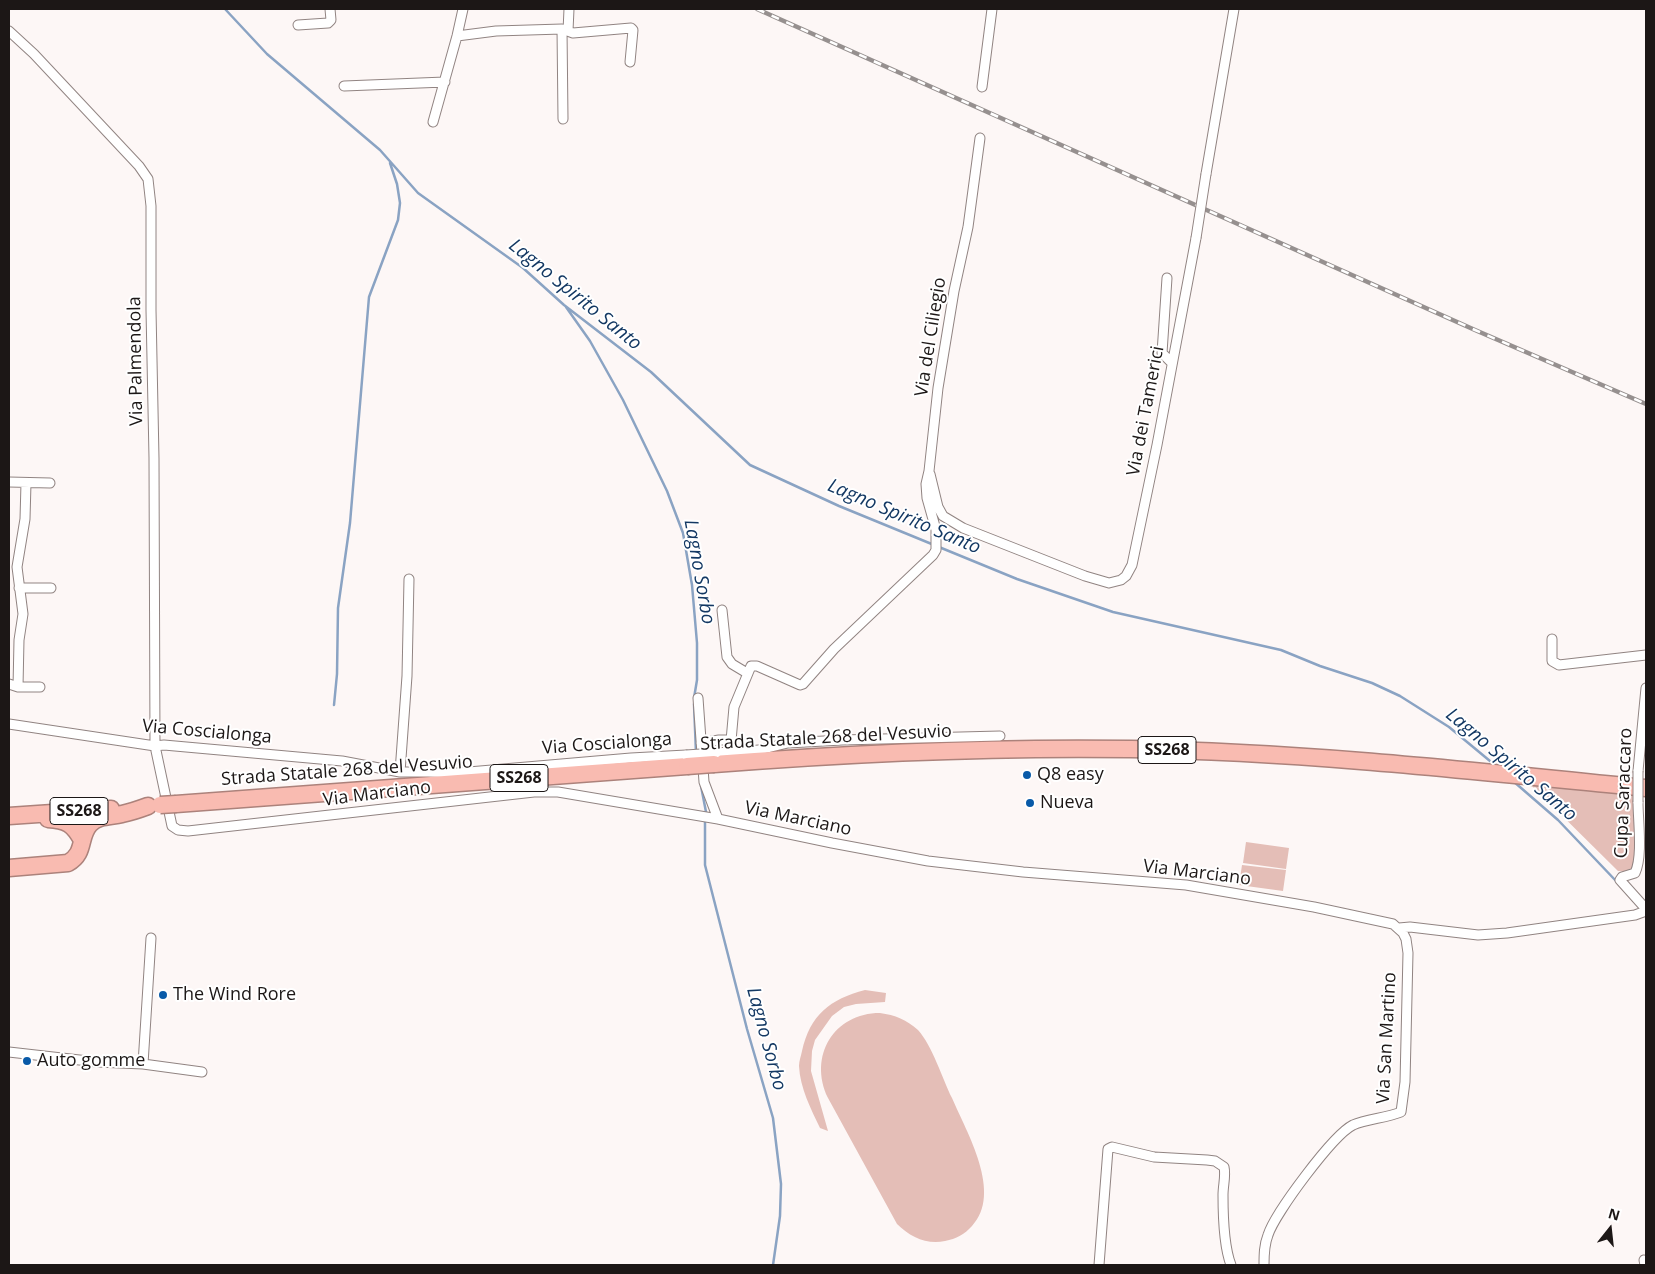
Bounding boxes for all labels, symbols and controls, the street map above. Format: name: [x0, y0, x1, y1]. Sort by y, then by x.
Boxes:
water label: Lagno Spirito Santo: [504, 235, 646, 355]
street label: Via del Ciliegio: [911, 276, 951, 398]
street label: Via Palmendola: [124, 296, 148, 426]
street label: Via dei Tamerici: [1123, 344, 1169, 478]
water label: Lagno Spirito Santo: [824, 474, 984, 560]
water label: Lagno Sorbo: [679, 518, 719, 626]
water label: Lagno Spirito Santo: [1441, 704, 1581, 826]
street label: Via Coscialonga: [141, 716, 273, 748]
street label: Strada Statale 268 del Vesuvio: [700, 721, 952, 755]
street label: Cupa Saraccaro: [1611, 727, 1637, 859]
street label: Via Coscialonga: [541, 729, 673, 759]
road number: SS268: [1138, 736, 1196, 764]
street label: Strada Statale 268 del Vesuvio: [221, 751, 473, 791]
road number: SS268: [490, 764, 548, 791]
place label: Q8 easy: [1037, 764, 1104, 786]
marker: Q8 easy: [1021, 769, 1033, 781]
street label: Via Marciano: [322, 777, 432, 811]
place label: Nueva: [1040, 792, 1094, 814]
street label: Via Marciano: [743, 797, 853, 841]
marker: Nueva: [1024, 797, 1036, 809]
road number: SS268: [50, 798, 108, 824]
street label: Via Marciano: [1142, 856, 1252, 890]
street label: Via San Martino: [1373, 972, 1401, 1104]
place label: The Wind Rore: [173, 984, 296, 1006]
water label: Lagno Sorbo: [741, 985, 791, 1093]
marker: The Wind Rore: [157, 989, 169, 1001]
place label: Auto gomme: [37, 1050, 145, 1072]
marker: Auto gomme: [21, 1055, 33, 1067]
text: N: [1606, 1203, 1622, 1225]
north arrow: [1585, 1204, 1635, 1254]

